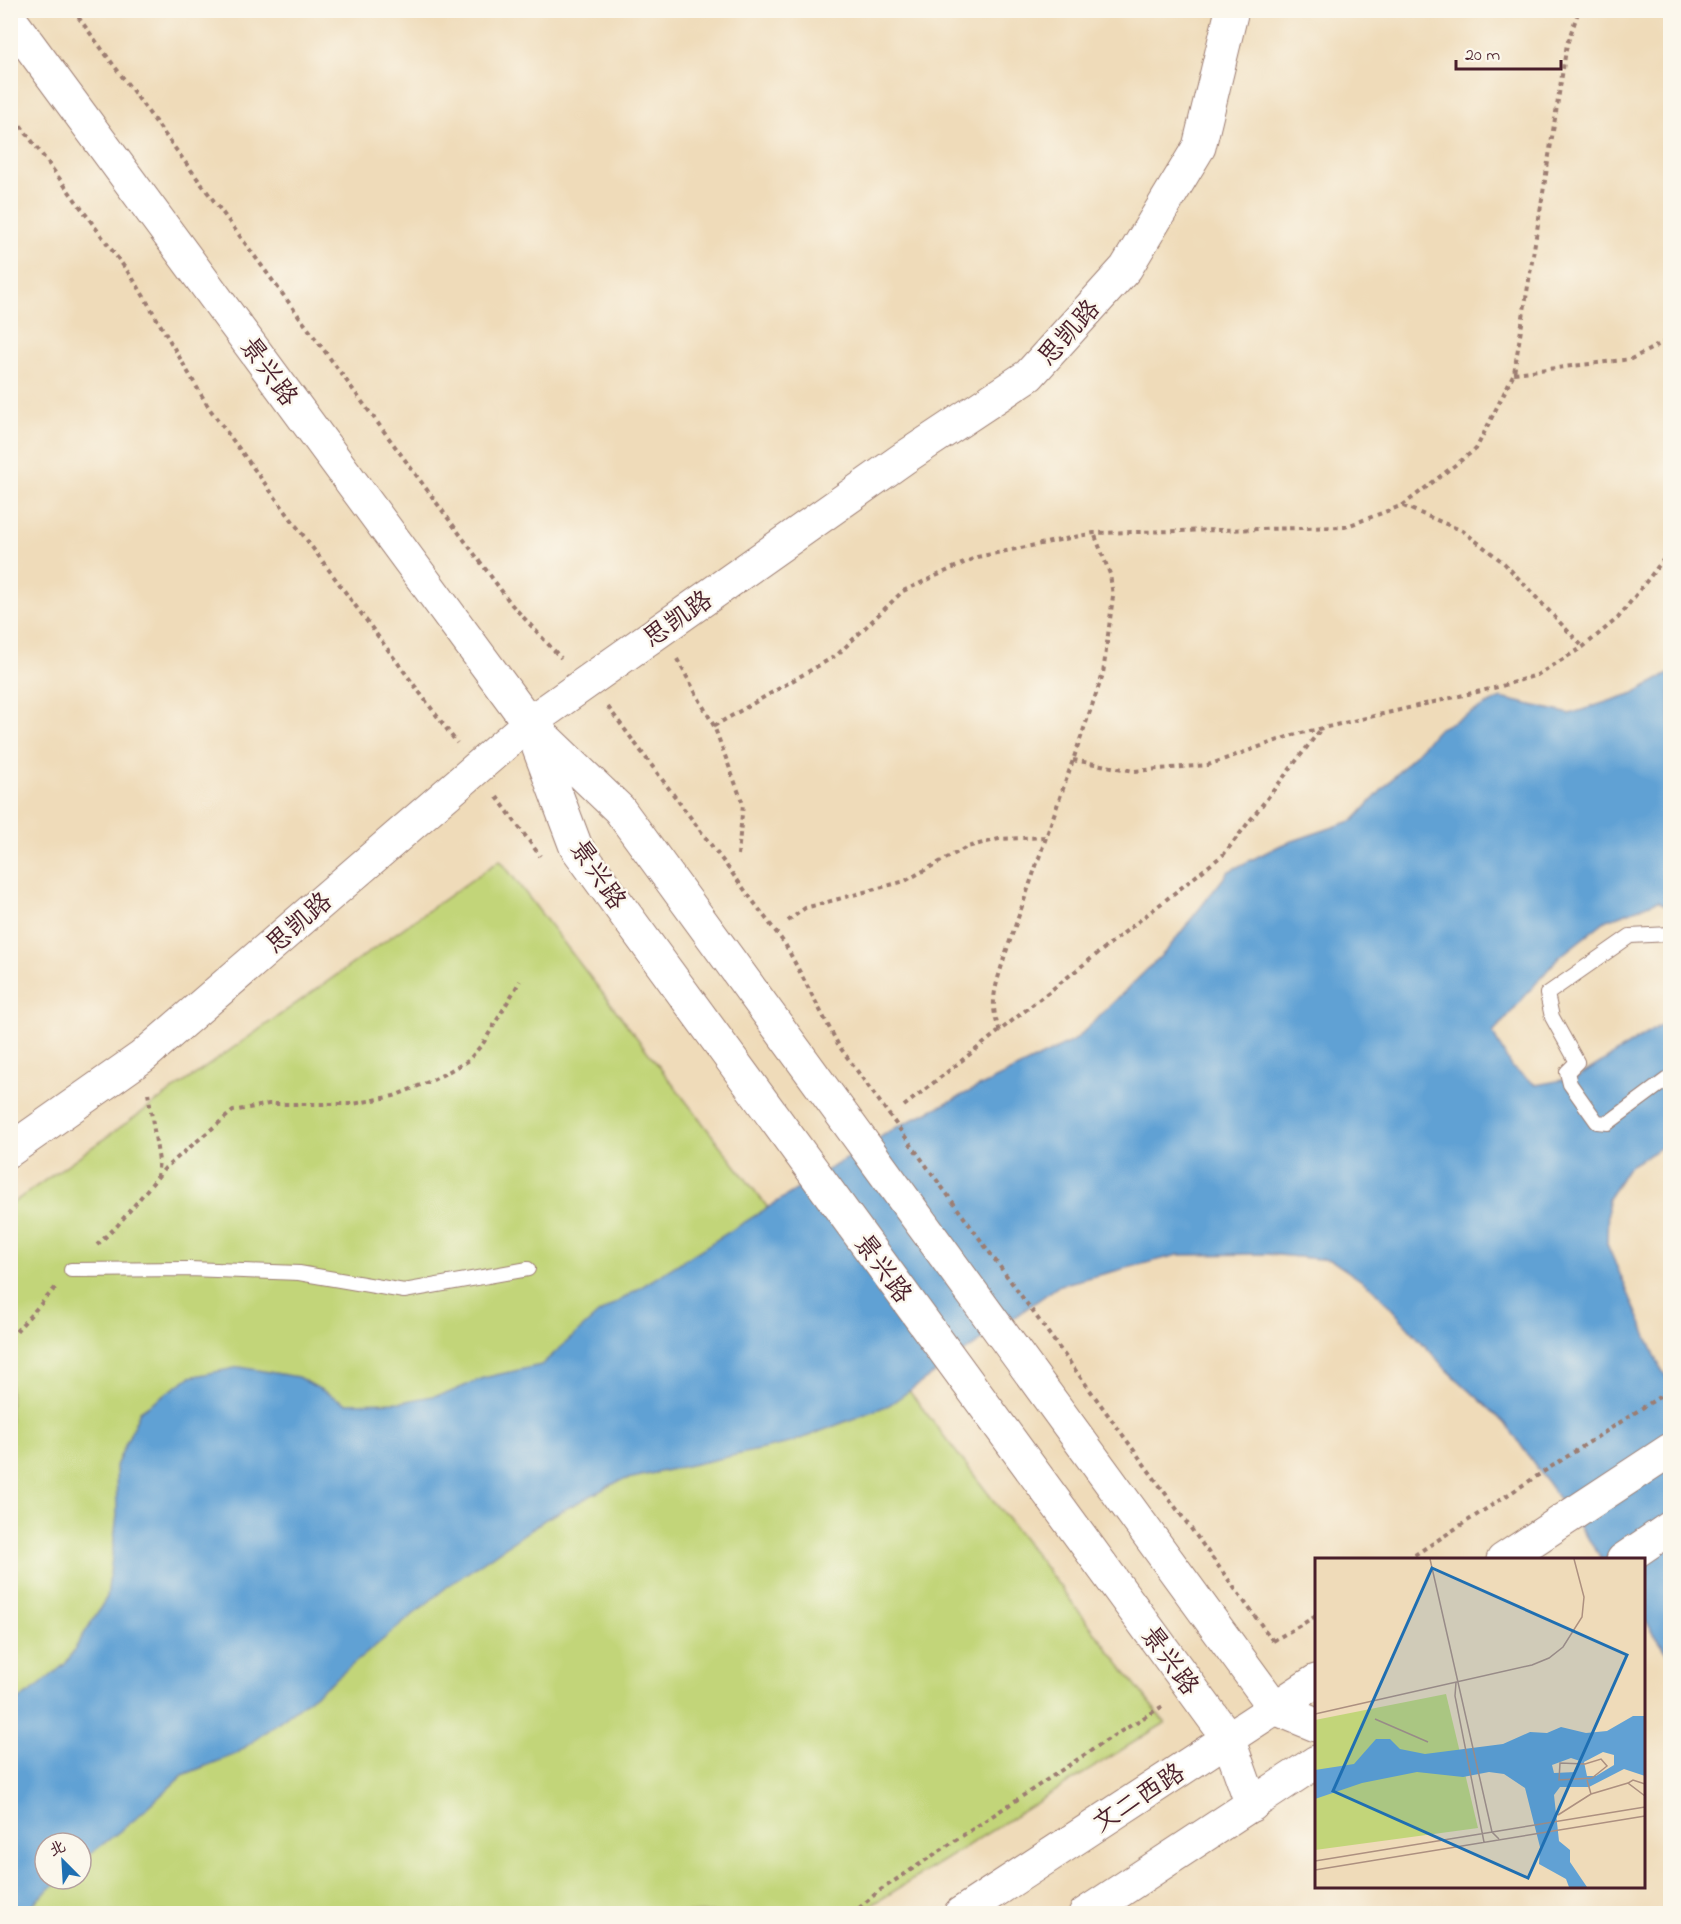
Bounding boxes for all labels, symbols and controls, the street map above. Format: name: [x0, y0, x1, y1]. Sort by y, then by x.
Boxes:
scale bar: [1456, 33, 1561, 71]
text: 20 m: [1465, 43, 1500, 69]
street label: 思凯路: [1030, 292, 1110, 376]
street label: 景兴路: [229, 330, 306, 415]
street label: 思凯路: [636, 583, 722, 658]
street label: 景兴路: [559, 833, 634, 919]
street label: 思凯路: [258, 884, 342, 964]
street label: 景兴路: [843, 1227, 920, 1312]
inset map: [1315, 1558, 1645, 1888]
street label: 景兴路: [1130, 1619, 1207, 1704]
street label: 文二西路: [1086, 1755, 1194, 1844]
north arrow: [33, 1831, 93, 1891]
text: 北: [46, 1835, 70, 1863]

